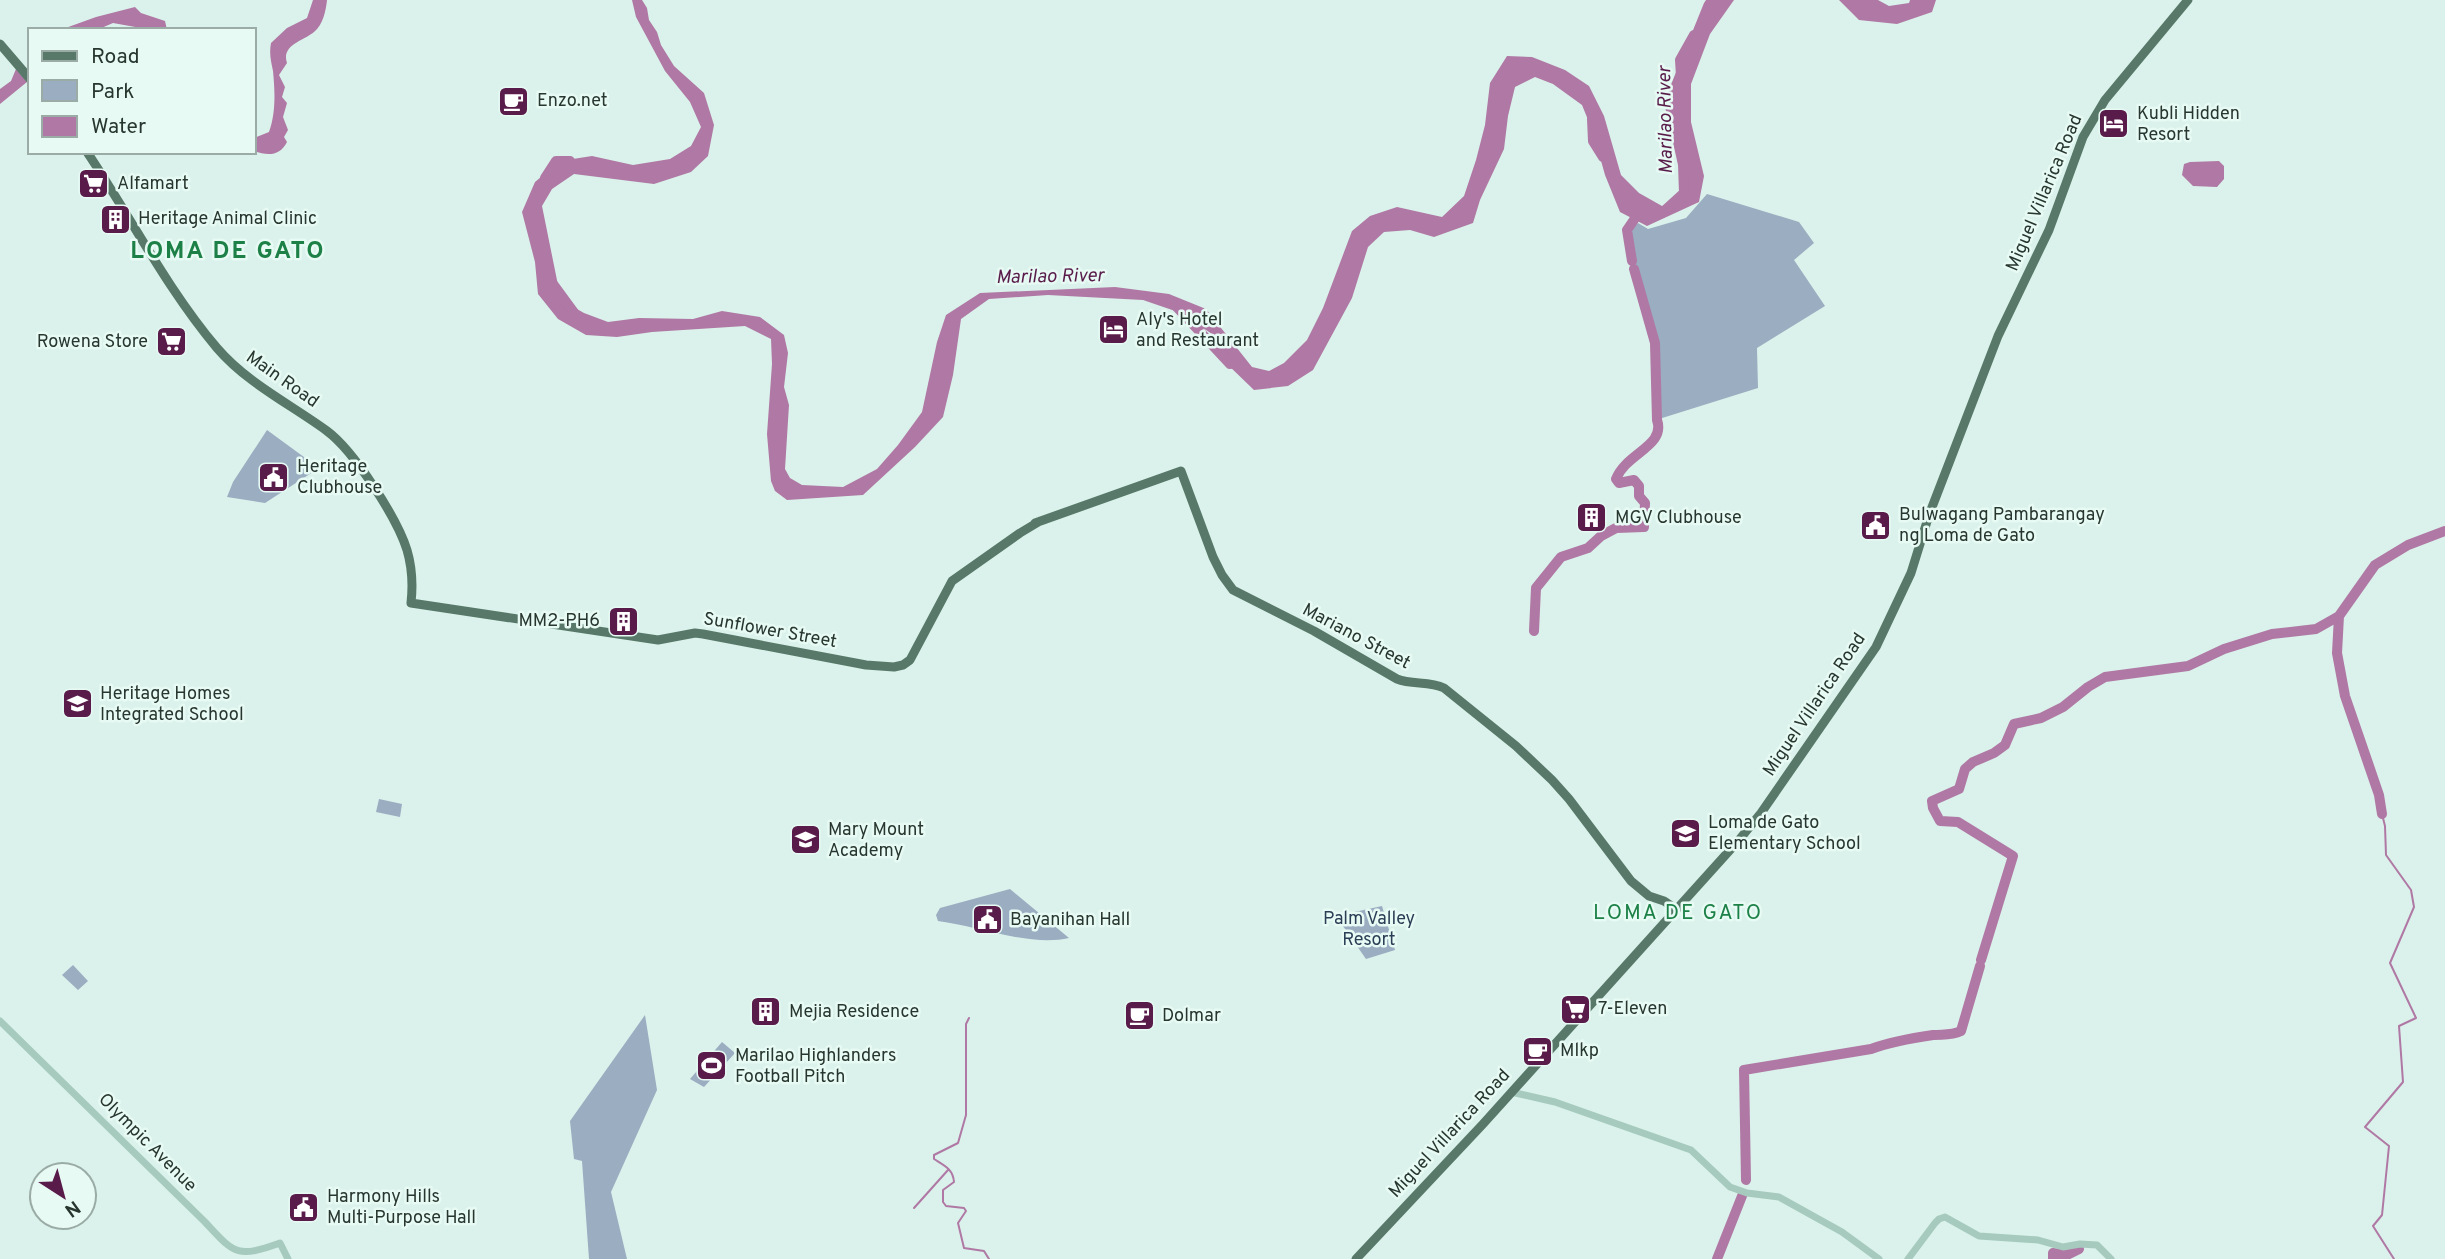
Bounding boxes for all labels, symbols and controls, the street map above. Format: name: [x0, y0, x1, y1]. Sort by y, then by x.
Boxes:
legend: [28, 28, 256, 154]
text: Road: [91, 44, 140, 71]
water label: Marilao River: [1653, 64, 1679, 174]
text: Park: [91, 79, 134, 106]
cafe icon: Enzo.net: [497, 84, 531, 118]
place label: Enzo.net: [537, 90, 607, 113]
place label: Kubli Hidden Resort: [2137, 103, 2240, 147]
hotel icon: Kubli Hidden Resort: [2097, 107, 2131, 141]
street label: Miguel Villarica Road: [2002, 111, 2088, 275]
text: Water: [91, 114, 146, 141]
supermarket icon: Alfamart: [77, 167, 111, 201]
place label: Alfamart: [117, 173, 189, 196]
building icon: Heritage Animal Clinic: [98, 202, 132, 236]
place label: Heritage Animal Clinic: [138, 208, 317, 231]
district label: LOMA DE GATO: [130, 237, 326, 267]
water label: Marilao River: [996, 264, 1106, 290]
place label: Aly's Hotel and Restaurant: [1136, 309, 1259, 353]
hotel icon: Aly's Hotel and Restaurant: [1096, 313, 1130, 347]
supermarket icon: Rowena Store: [154, 325, 188, 359]
place label: Rowena Store: [37, 331, 148, 354]
street label: Main Road: [241, 346, 323, 414]
place label: Heritage Clubhouse: [297, 456, 382, 500]
public building icon: Heritage Clubhouse: [257, 460, 291, 494]
building icon: MGV Clubhouse: [1575, 501, 1609, 535]
place label: Bulwagang Pambarangay ng Loma de Gato: [1899, 504, 2105, 548]
place label: MGV Clubhouse: [1615, 507, 1742, 530]
public building icon: Bulwagang Pambarangay ng Loma de Gato: [1859, 508, 1893, 542]
street label: Mariano Street: [1298, 599, 1414, 675]
building icon: MM2-PH6: [606, 604, 640, 638]
street label: Sunflower Street: [701, 608, 839, 654]
place label: MM2-PH6: [518, 610, 600, 633]
street label: Miguel Villarica Road: [1758, 629, 1872, 781]
place label: Heritage Homes Integrated School: [100, 683, 244, 727]
school or university icon: Heritage Homes Integrated School: [60, 687, 94, 721]
place label: Loma de Gato Elementary School: [1708, 812, 1861, 856]
school or university icon: Loma de Gato Elementary School: [1668, 816, 1702, 850]
place label: Mary Mount Academy: [828, 819, 924, 863]
school or university icon: Mary Mount Academy: [788, 823, 822, 857]
district label: LOMA DE GATO: [1593, 900, 1763, 927]
public building icon: Bayanihan Hall: [970, 903, 1004, 937]
park label: Palm Valley Resort: [1323, 908, 1415, 952]
place label: Bayanihan Hall: [1010, 909, 1130, 932]
supermarket icon: 7-Eleven: [1558, 992, 1592, 1026]
building icon: Mejia Residence: [749, 995, 783, 1029]
place label: 7-Eleven: [1598, 998, 1667, 1021]
cafe icon: Dolmar: [1122, 999, 1156, 1033]
place label: Mejia Residence: [789, 1001, 919, 1024]
place label: Dolmar: [1162, 1005, 1221, 1028]
cafe icon: Mlkp: [1520, 1034, 1554, 1068]
place label: Mlkp: [1560, 1040, 1599, 1063]
place label: Marilao Highlanders Football Pitch: [735, 1045, 896, 1089]
sports icon: Marilao Highlanders Football Pitch: [695, 1049, 729, 1083]
street label: Miguel Villarica Road: [1384, 1065, 1516, 1203]
street label: Olympic Avenue: [93, 1089, 201, 1197]
north arrow: [28, 1161, 98, 1231]
place label: Harmony Hills Multi-Purpose Hall: [327, 1186, 476, 1230]
public building icon: Harmony Hills Multi-Purpose Hall: [287, 1190, 321, 1224]
text: N: [59, 1194, 84, 1222]

